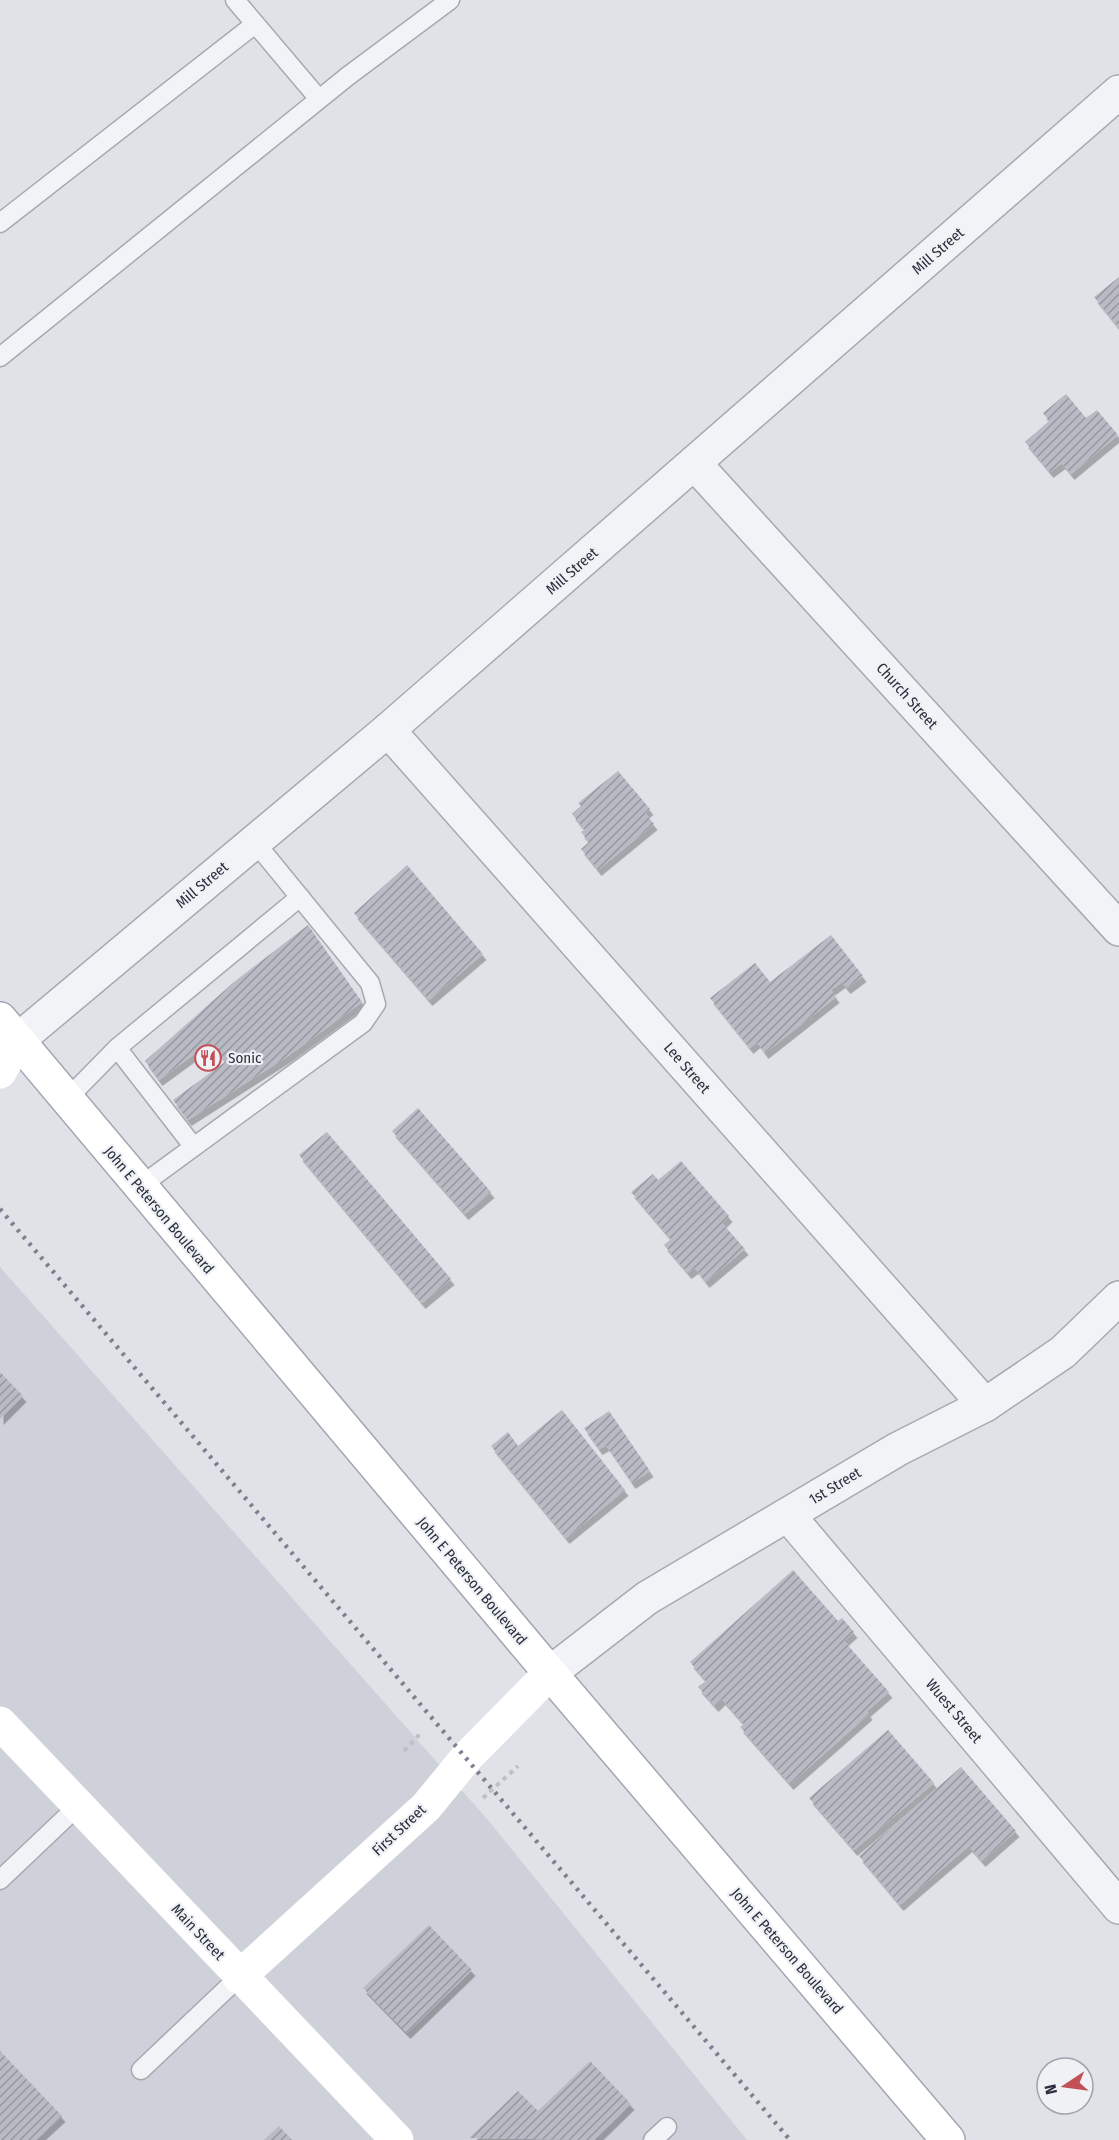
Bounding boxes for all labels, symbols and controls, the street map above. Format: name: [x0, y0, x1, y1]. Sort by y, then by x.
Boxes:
street label: Mill Street: [908, 224, 968, 278]
street label: Mill Street: [542, 544, 602, 598]
street label: Church Street: [873, 659, 941, 733]
street label: Mill Street: [172, 858, 232, 912]
street label: Lee Street: [660, 1039, 714, 1097]
restaurant icon: Sonic: [193, 1043, 223, 1073]
place label: Sonic: [228, 1049, 262, 1067]
street label: John E Peterson Boulevard: [100, 1142, 218, 1278]
street label: 1st Street: [806, 1463, 864, 1509]
street label: John E Peterson Boulevard: [413, 1513, 531, 1649]
street label: Wuest Street: [922, 1675, 986, 1747]
street label: First Street: [368, 1801, 430, 1859]
street label: John E Peterson Boulevard: [727, 1884, 847, 2018]
street label: Main Street: [168, 1900, 229, 1964]
north arrow: [1035, 2056, 1095, 2116]
text: N: [1041, 2082, 1061, 2096]

